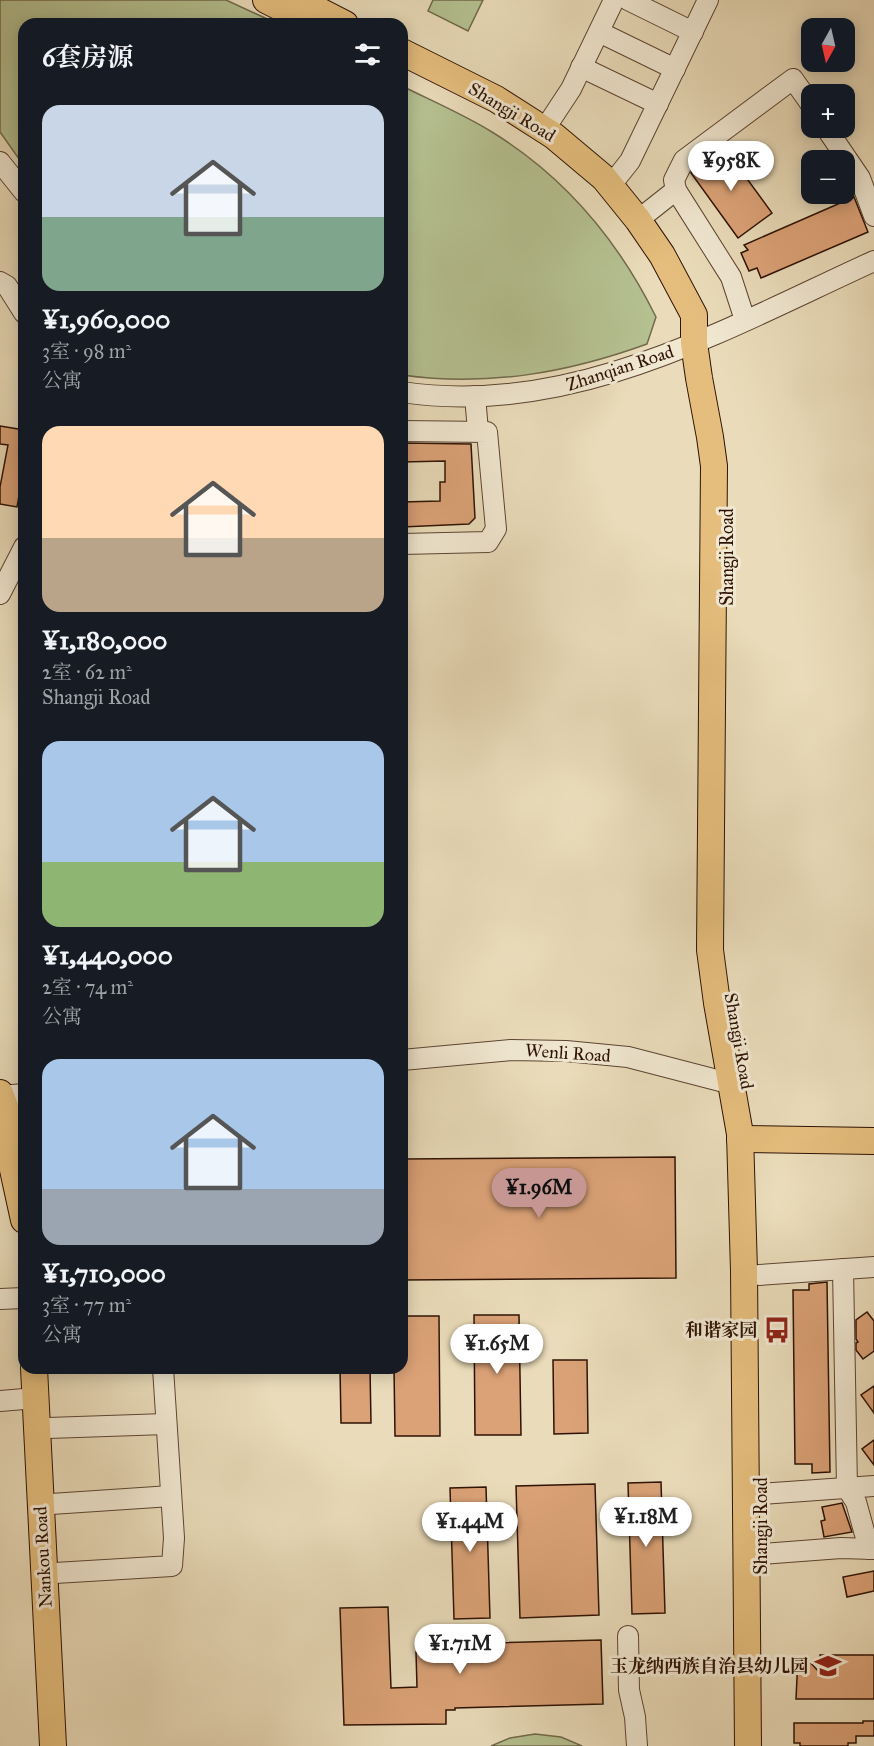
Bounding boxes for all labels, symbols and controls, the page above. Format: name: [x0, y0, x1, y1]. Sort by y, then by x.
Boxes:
north arrow: [801, 18, 855, 72]
map controls: [801, 18, 855, 204]
icon: filters: [351, 38, 384, 71]
text: 6套房源: [42, 41, 133, 73]
street label: Shangji Road: [464, 77, 560, 147]
button: +: [801, 84, 855, 138]
pin: ¥958K: [689, 141, 773, 192]
icon: home: [159, 144, 267, 252]
text: ¥958K: [702, 148, 760, 172]
button: −: [801, 150, 855, 204]
text: ¥1,960,000: [42, 303, 170, 335]
text: 3室 · 98 m²: [42, 339, 131, 363]
street label: Zhanqian Road: [564, 340, 677, 397]
text: 公寓: [42, 368, 82, 392]
icon: home: [159, 465, 267, 573]
street label: Shangji Road: [716, 508, 739, 606]
text: ¥1,180,000: [42, 624, 167, 656]
text: 2室 · 62 m²: [42, 660, 132, 684]
text: Shangji Road: [42, 685, 151, 709]
icon: home: [159, 780, 267, 888]
text: ¥1,440,000: [42, 939, 173, 971]
text: 2室 · 74 m²: [42, 975, 133, 999]
street label: Shangji Road: [719, 991, 758, 1091]
text: 公寓: [42, 1004, 82, 1028]
street label: Wenli Road: [525, 1039, 611, 1067]
icon: home: [159, 1098, 267, 1206]
pin: ¥1.96M: [490, 1168, 588, 1219]
text: ¥1.96M: [506, 1175, 572, 1199]
text: ¥1,710,000: [42, 1257, 166, 1289]
text: 3室 · 77 m²: [42, 1293, 131, 1317]
bus stop icon: 和谐家园: [762, 1315, 792, 1345]
place label: 和谐家园: [685, 1319, 757, 1341]
text: 公寓: [42, 1322, 82, 1346]
pin: ¥1.65M: [448, 1324, 546, 1375]
text: ¥1.65M: [464, 1331, 530, 1355]
street label: Shangji Road: [750, 1477, 773, 1575]
pin: ¥1.18M: [597, 1497, 695, 1548]
pin: ¥1.44M: [421, 1502, 519, 1553]
text: ¥1.18M: [614, 1504, 678, 1528]
street label: Nankou Road: [29, 1506, 57, 1608]
text: ¥1.44M: [436, 1509, 504, 1533]
pin: ¥1.71M: [411, 1624, 509, 1675]
text: ¥1.71M: [428, 1631, 492, 1655]
school or university icon: 玉龙纳西族自治县幼儿园: [813, 1651, 843, 1681]
place label: 玉龙纳西族自治县幼儿园: [610, 1655, 808, 1677]

